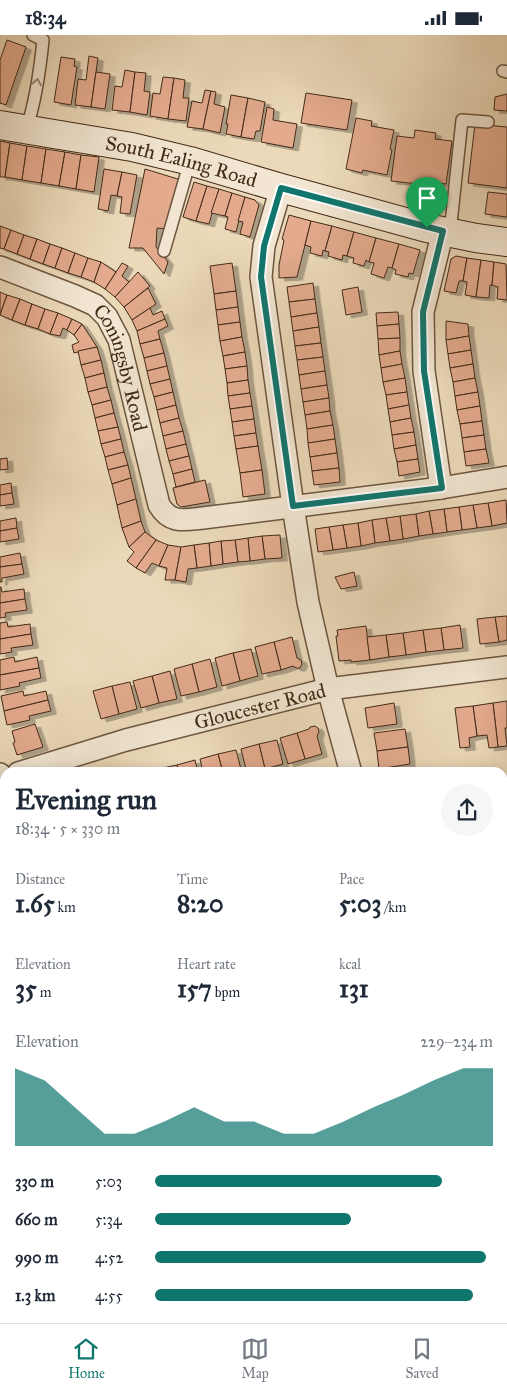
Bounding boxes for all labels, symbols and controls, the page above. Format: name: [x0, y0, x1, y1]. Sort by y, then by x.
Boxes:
text: 18:34: [25, 6, 66, 29]
one-way arrow: [31, 78, 41, 87]
street label: South Ealing Road: [104, 131, 260, 192]
pin: [406, 177, 448, 228]
icon: arrive: [413, 184, 441, 212]
street label: Coningsby Road: [89, 299, 153, 434]
street label: Gloucester Road: [192, 678, 328, 734]
text: Evening run: [15, 782, 157, 817]
button: share: [441, 784, 493, 836]
text: 18:34 · 5 × 330 m: [15, 819, 120, 838]
text: Distance: [15, 871, 65, 888]
text: Time: [177, 871, 208, 888]
text: Pace: [339, 871, 364, 888]
text: 1.65: [15, 888, 55, 919]
text: 8:20: [177, 888, 223, 919]
text: 5:03: [339, 888, 381, 919]
text: km: [55, 899, 76, 916]
text: /km: [381, 899, 407, 916]
text: Elevation: [15, 956, 71, 973]
text: Heart rate: [177, 956, 236, 973]
text: kcal: [339, 956, 361, 973]
text: 35: [15, 973, 37, 1004]
text: 157: [177, 973, 212, 1004]
text: 131: [339, 973, 369, 1004]
text: m: [37, 984, 51, 1001]
text: bpm: [212, 984, 240, 1001]
text: Elevation: [15, 1032, 79, 1051]
text: 229–234 m: [420, 1032, 493, 1051]
text: 330 m: [15, 1172, 54, 1191]
text: 5:03: [95, 1172, 122, 1191]
text: 660 m: [15, 1210, 58, 1229]
text: 5:34: [95, 1210, 122, 1229]
text: 990 m: [15, 1248, 58, 1267]
text: 4:52: [95, 1248, 123, 1267]
text: 1.3 km: [15, 1286, 55, 1305]
text: 4:55: [95, 1286, 123, 1305]
tab: Home: [68, 1335, 105, 1382]
tab: Map: [241, 1335, 269, 1382]
tab: Saved: [406, 1335, 439, 1382]

